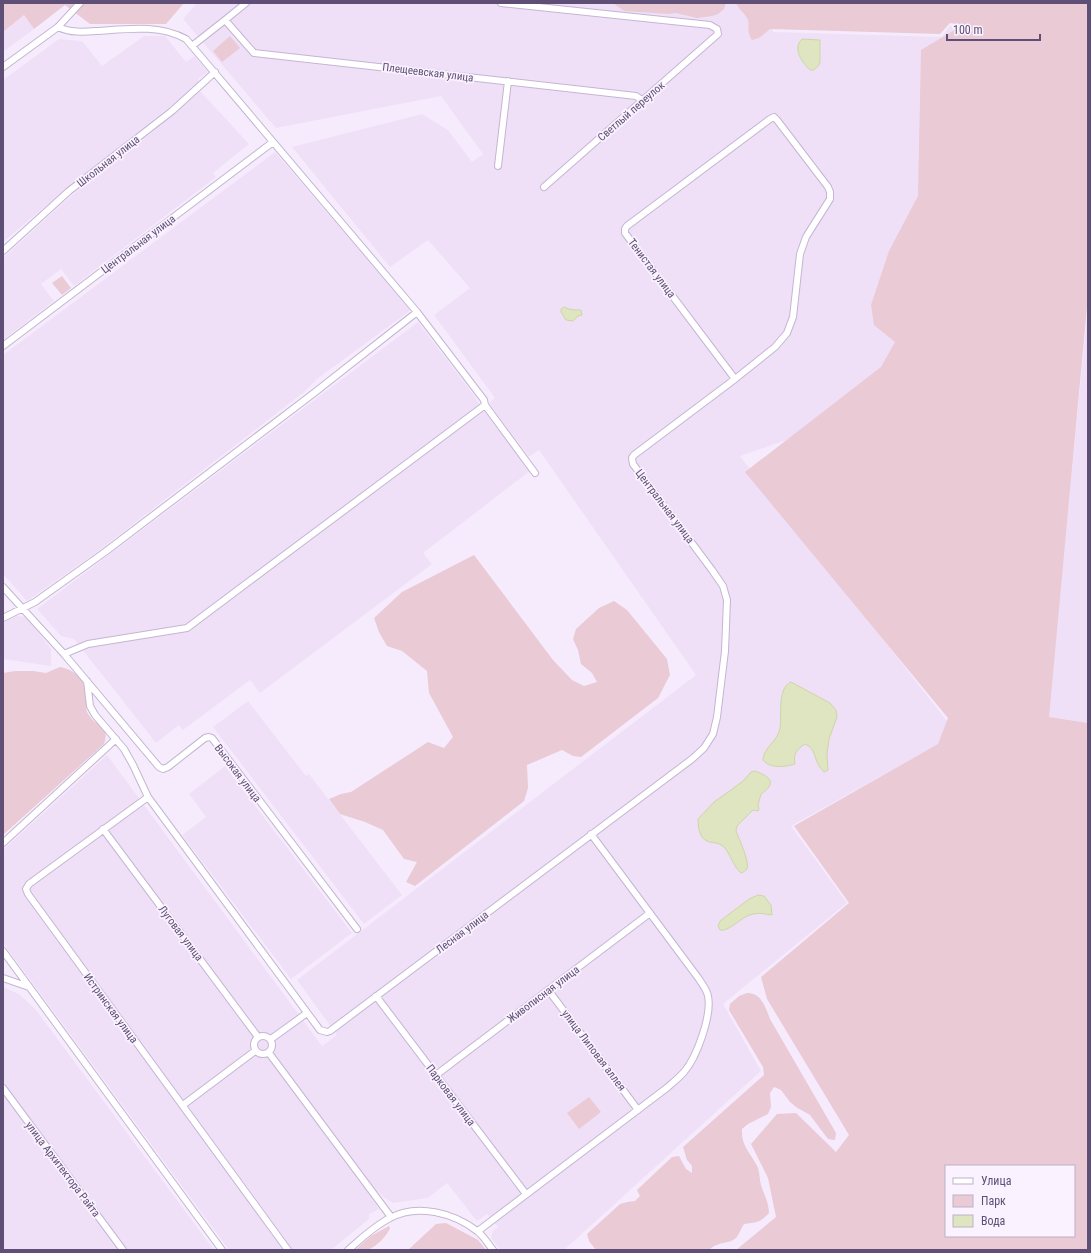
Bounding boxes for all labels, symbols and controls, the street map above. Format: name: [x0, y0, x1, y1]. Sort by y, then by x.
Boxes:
scale bar: [947, 16, 1040, 42]
text: 100 m: [953, 23, 983, 37]
street label: Плещеевская улица: [382, 60, 474, 85]
street label: Светлый переулок: [595, 78, 668, 144]
street label: Школьная улица: [74, 133, 142, 190]
street label: Центральная улица: [99, 212, 178, 276]
street label: Тенистая улица: [625, 236, 678, 301]
street label: Центральная улица: [633, 467, 697, 546]
street label: Высокая улица: [212, 742, 264, 805]
street label: Луговая улица: [156, 903, 206, 964]
street label: Лесная улица: [434, 908, 491, 956]
street label: Живописная улица: [505, 963, 582, 1026]
street label: Истринская улица: [81, 971, 140, 1046]
street label: улица Липовая аллея: [559, 1007, 628, 1093]
street label: Парковая улица: [423, 1062, 478, 1129]
street label: улица Архитектора Райта: [23, 1119, 103, 1220]
legend: [945, 1165, 1075, 1237]
text: Улица: [981, 1174, 1012, 1188]
text: Парк: [981, 1194, 1006, 1208]
text: Вода: [981, 1214, 1006, 1228]

